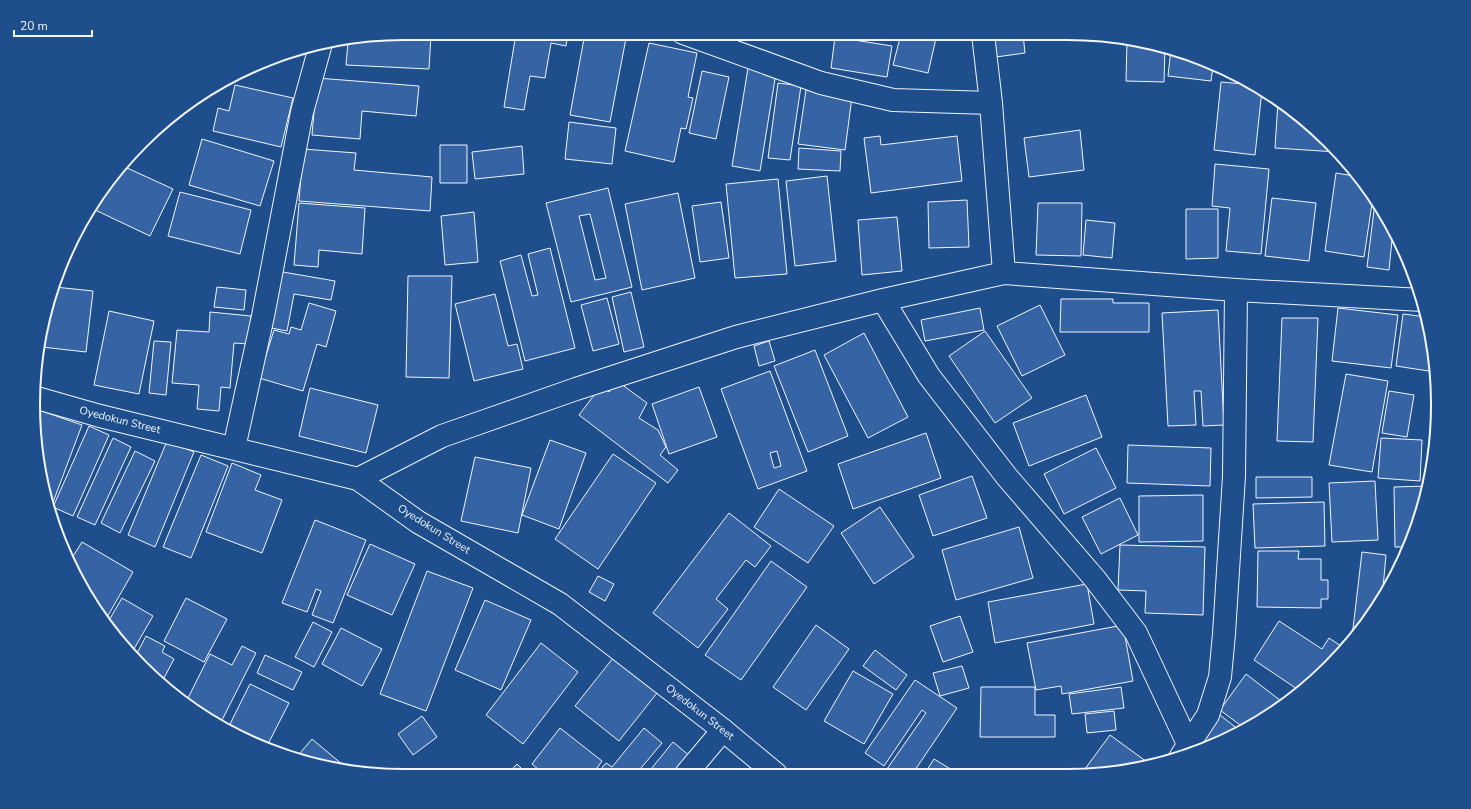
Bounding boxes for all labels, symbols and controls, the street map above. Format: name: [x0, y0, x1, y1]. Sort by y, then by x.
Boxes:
scale bar: [14, 12, 92, 38]
text: 20 m: [20, 18, 48, 34]
street label: Oyedokun Street: [78, 403, 162, 437]
street label: Oyedokun Street: [395, 501, 473, 557]
street label: Oyedokun Street: [663, 680, 737, 744]

